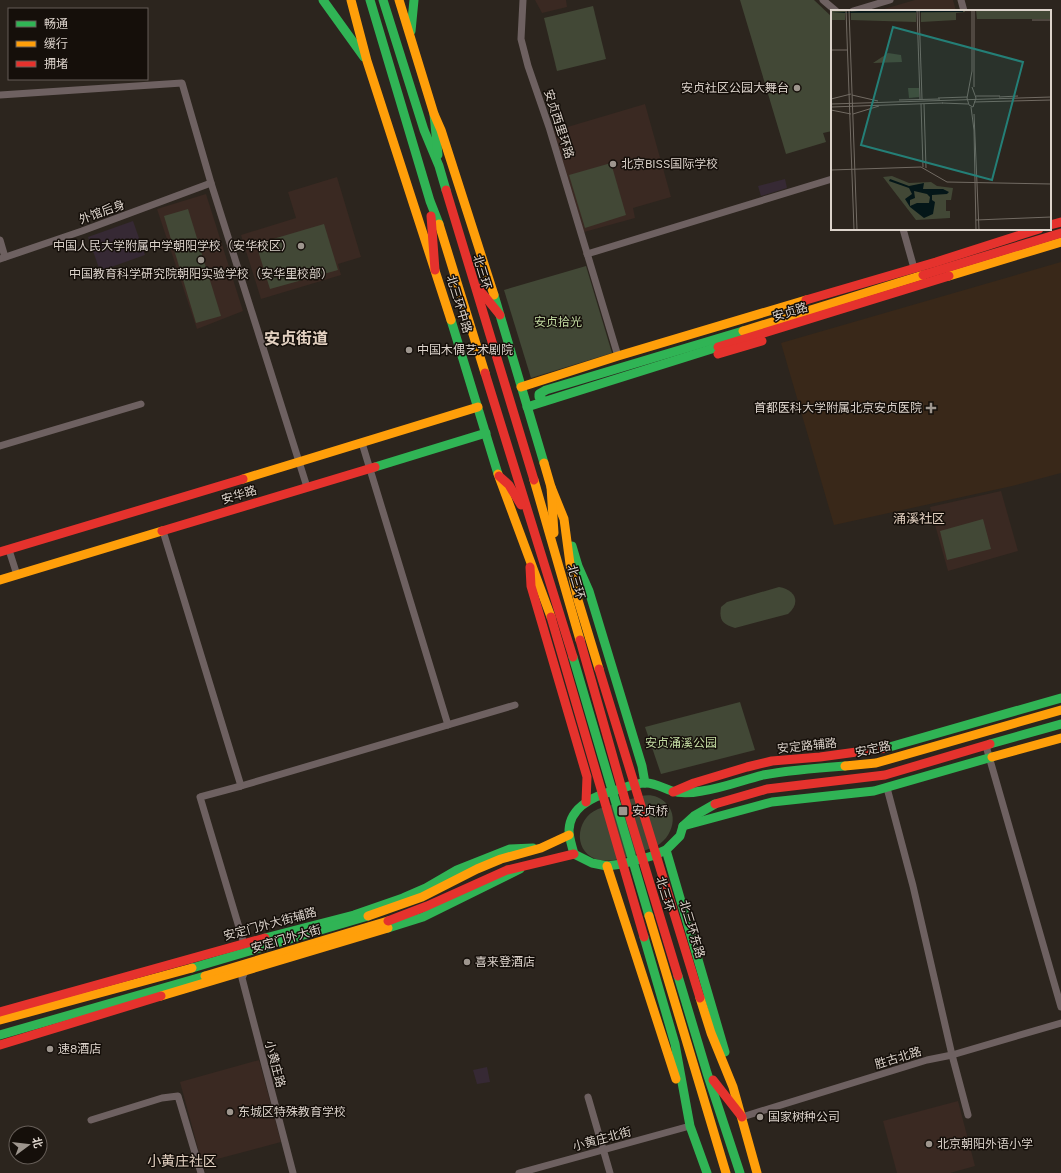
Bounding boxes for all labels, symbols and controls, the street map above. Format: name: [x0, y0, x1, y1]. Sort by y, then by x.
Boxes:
legend: [8, 8, 148, 80]
inset map: [831, 10, 1051, 230]
text: 畅通: [44, 17, 68, 31]
text: 缓行: [44, 37, 68, 51]
text: 拥堵: [44, 57, 68, 71]
place label: 安贞社区公园大舞台: [681, 81, 789, 95]
marker: 安贞社区公园大舞台: [792, 83, 802, 93]
street label: 安贞西里环路: [541, 88, 577, 160]
place label: 北京BISS国际学校: [621, 157, 718, 171]
marker: 北京BISS国际学校: [608, 159, 618, 169]
street label: 外馆后身: [77, 197, 127, 227]
place label: 中国人民大学附属中学朝阳学校（安华校区）: [53, 239, 293, 253]
marker: 中国人民大学附属中学朝阳学校（安华校区）: [296, 241, 306, 251]
street label: 北三环: [470, 253, 494, 291]
marker: 中国教育科学研究院朝阳实验学校（安华里校部）: [196, 255, 206, 265]
place label: 中国教育科学研究院朝阳实验学校（安华里校部）: [69, 267, 333, 281]
street label: 北三环中路: [444, 273, 474, 335]
street label: 安贞路: [771, 300, 809, 324]
park label: 安贞拾光: [534, 315, 582, 329]
district label: 安贞街道: [264, 329, 328, 348]
place label: 中国木偶艺术剧院: [417, 343, 513, 357]
marker: 中国木偶艺术剧院: [404, 345, 414, 355]
place label: 首都医科大学附属北京安贞医院: [754, 401, 922, 415]
marker: 首都医科大学附属北京安贞医院: [925, 402, 937, 414]
street label: 安华路: [220, 483, 258, 507]
district label: 涌溪社区: [893, 511, 945, 526]
street label: 北三环: [564, 563, 588, 601]
park label: 安贞涌溪公园: [645, 736, 717, 750]
street label: 安定路辅路: [776, 736, 838, 756]
street label: 安定路: [854, 738, 892, 760]
place label: 安贞桥: [632, 804, 668, 818]
marker: 安贞桥: [617, 805, 629, 817]
street label: 北三环: [653, 875, 677, 913]
street label: 北三环东路: [677, 898, 707, 960]
street label: 安定门外大街辅路: [222, 905, 318, 943]
street label: 安定门外大街: [249, 922, 323, 956]
place label: 喜来登酒店: [475, 955, 535, 969]
marker: 喜来登酒店: [462, 957, 472, 967]
street label: 小黄庄路: [262, 1039, 288, 1089]
place label: 速8酒店: [58, 1042, 101, 1056]
marker: 速8酒店: [45, 1044, 55, 1054]
street label: 胜古北路: [873, 1044, 923, 1072]
place label: 东城区特殊教育学校: [238, 1105, 346, 1119]
marker: 东城区特殊教育学校: [225, 1107, 235, 1117]
place label: 国家树种公司: [768, 1110, 840, 1124]
marker: 国家树种公司: [755, 1112, 765, 1122]
street label: 小黄庄北街: [571, 1124, 633, 1154]
north arrow: [8, 1125, 48, 1165]
text: 北: [29, 1136, 45, 1150]
place label: 北京朝阳外语小学: [937, 1137, 1033, 1151]
marker: 北京朝阳外语小学: [924, 1139, 934, 1149]
district label: 小黄庄社区: [147, 1153, 217, 1170]

